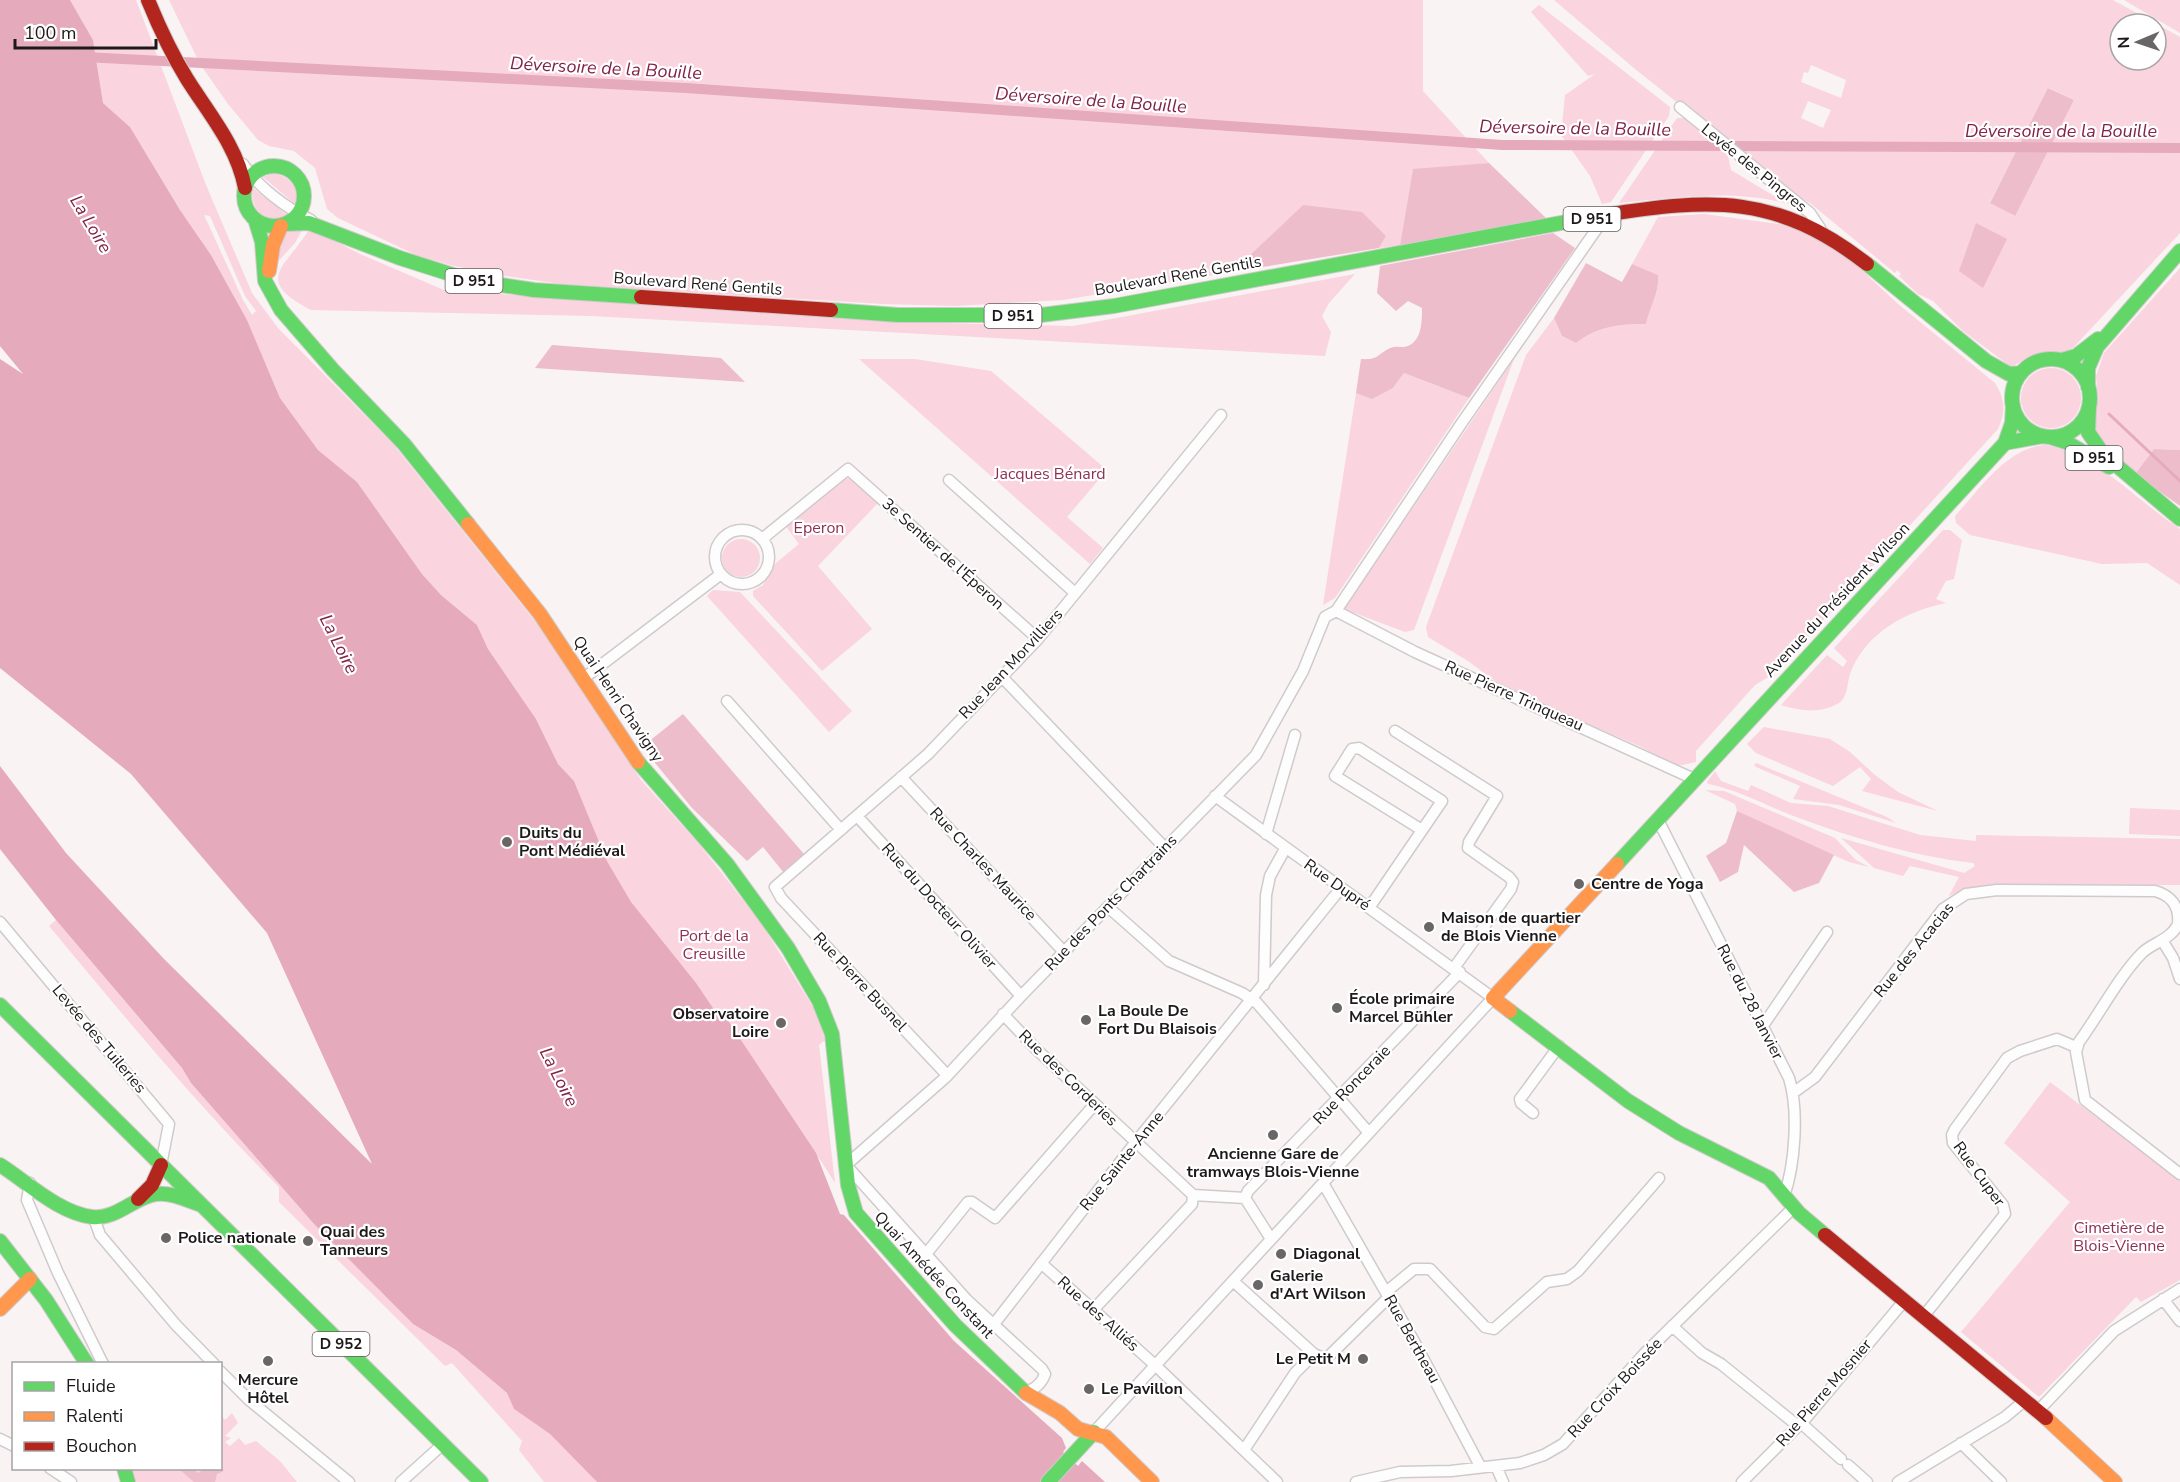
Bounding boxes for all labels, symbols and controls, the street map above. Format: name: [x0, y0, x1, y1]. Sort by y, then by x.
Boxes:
scale bar: [15, 12, 156, 50]
north arrow: [2108, 12, 2168, 72]
text: 100 m: [24, 21, 76, 45]
text: N: [2113, 36, 2135, 49]
water label: Déversoire de la Bouille: [509, 51, 703, 85]
water label: Déversoire de la Bouille: [994, 81, 1188, 119]
water label: Déversoire de la Bouille: [1479, 114, 1672, 142]
street label: Levée des Pingres: [1697, 119, 1811, 217]
water label: Déversoire de la Bouille: [1965, 119, 2157, 143]
water label: La Loire: [64, 191, 118, 258]
road number: D 951: [1564, 207, 1620, 231]
street label: Boulevard René Gentils: [1093, 250, 1263, 302]
street label: Boulevard René Gentils: [613, 267, 783, 301]
road number: D 951: [446, 269, 502, 293]
road number: D 951: [984, 304, 1042, 328]
road number: D 951: [2066, 446, 2122, 470]
park label: Jacques Bénard: [993, 463, 1106, 485]
street label: 3e Sentier de l'Éperon: [877, 493, 1009, 615]
park label: Eperon: [794, 517, 844, 539]
street label: Avenue du Président Wilson: [1759, 518, 1915, 682]
street label: Rue Jean Morvilliers: [954, 604, 1068, 724]
water label: La Loire: [314, 610, 364, 678]
street label: Quai Henri Chavigny: [568, 632, 669, 767]
street label: Rue Pierre Trinqueau: [1441, 655, 1587, 737]
street label: Rue Charles Maurice: [925, 802, 1041, 926]
place label: Duits du Pont Médiéval: [519, 822, 625, 862]
street label: Rue des Ponts Chartrains: [1040, 830, 1182, 976]
marker: Duits du Pont Médiéval: [500, 835, 514, 849]
street label: Rue du Docteur Olivier: [876, 838, 1002, 974]
street label: Rue Dupré: [1299, 854, 1375, 916]
place label: Centre de Yoga: [1591, 873, 1703, 895]
marker: Centre de Yoga: [1572, 877, 1586, 891]
street label: Rue des Acacias: [1869, 898, 1959, 1002]
place label: Maison de quartier de Blois Vienne: [1441, 907, 1581, 947]
marker: Maison de quartier de Blois Vienne: [1422, 920, 1436, 934]
park label: Port de la Creusille: [679, 925, 749, 965]
street label: Rue Pierre Busnel: [808, 928, 912, 1037]
street label: Rue du 28 Janvier: [1711, 940, 1789, 1064]
street label: Levée des Tuileries: [47, 980, 151, 1098]
place label: École primaire Marcel Bühler: [1349, 988, 1455, 1028]
place label: La Boule De Fort Du Blaisois: [1098, 1000, 1217, 1040]
marker: École primaire Marcel Bühler: [1330, 1001, 1344, 1015]
place label: Observatoire Loire: [672, 1003, 769, 1043]
marker: La Boule De Fort Du Blaisois: [1079, 1013, 1093, 1027]
marker: Observatoire Loire: [774, 1016, 788, 1030]
street label: Rue des Corderies: [1014, 1025, 1122, 1131]
street label: Rue Ronceraie: [1308, 1040, 1396, 1130]
water label: La Loire: [534, 1043, 584, 1111]
street label: Rue Sainte-Anne: [1075, 1106, 1169, 1216]
marker: Ancienne Gare de tramways Blois-Vienne: [1266, 1128, 1280, 1142]
street label: Rue Cuper: [1948, 1137, 2010, 1211]
place label: Ancienne Gare de tramways Blois-Vienne: [1187, 1143, 1360, 1183]
street label: Quai Amédée Constant: [869, 1207, 999, 1344]
park label: Cimetière de Blois-Vienne: [2073, 1217, 2165, 1257]
place label: Quai des Tanneurs: [320, 1221, 388, 1261]
place label: Police nationale: [178, 1227, 297, 1249]
marker: Police nationale: [159, 1231, 173, 1245]
marker: Quai des Tanneurs: [301, 1234, 315, 1248]
place label: Diagonal: [1293, 1243, 1360, 1265]
marker: Diagonal: [1274, 1247, 1288, 1261]
place label: Galerie d'Art Wilson: [1270, 1265, 1366, 1305]
street label: Rue des Alliés: [1052, 1271, 1144, 1357]
marker: Galerie d'Art Wilson: [1251, 1278, 1265, 1292]
street label: Rue Bertheau: [1379, 1291, 1445, 1387]
road number: D 952: [312, 1332, 370, 1356]
street label: Rue Croix Boissée: [1563, 1333, 1667, 1443]
street label: Rue Pierre Mosnier: [1771, 1334, 1877, 1452]
place label: Le Petit M: [1276, 1348, 1351, 1370]
marker: Le Petit M: [1356, 1352, 1370, 1366]
marker: Mercure Hôtel: [261, 1354, 275, 1368]
legend: [12, 1362, 222, 1470]
place label: Mercure Hôtel: [238, 1369, 298, 1409]
text: Fluide: [66, 1374, 116, 1398]
place label: Le Pavillon: [1101, 1378, 1183, 1400]
marker: Le Pavillon: [1082, 1382, 1096, 1396]
text: Ralenti: [66, 1404, 123, 1428]
text: Bouchon: [66, 1434, 137, 1458]

